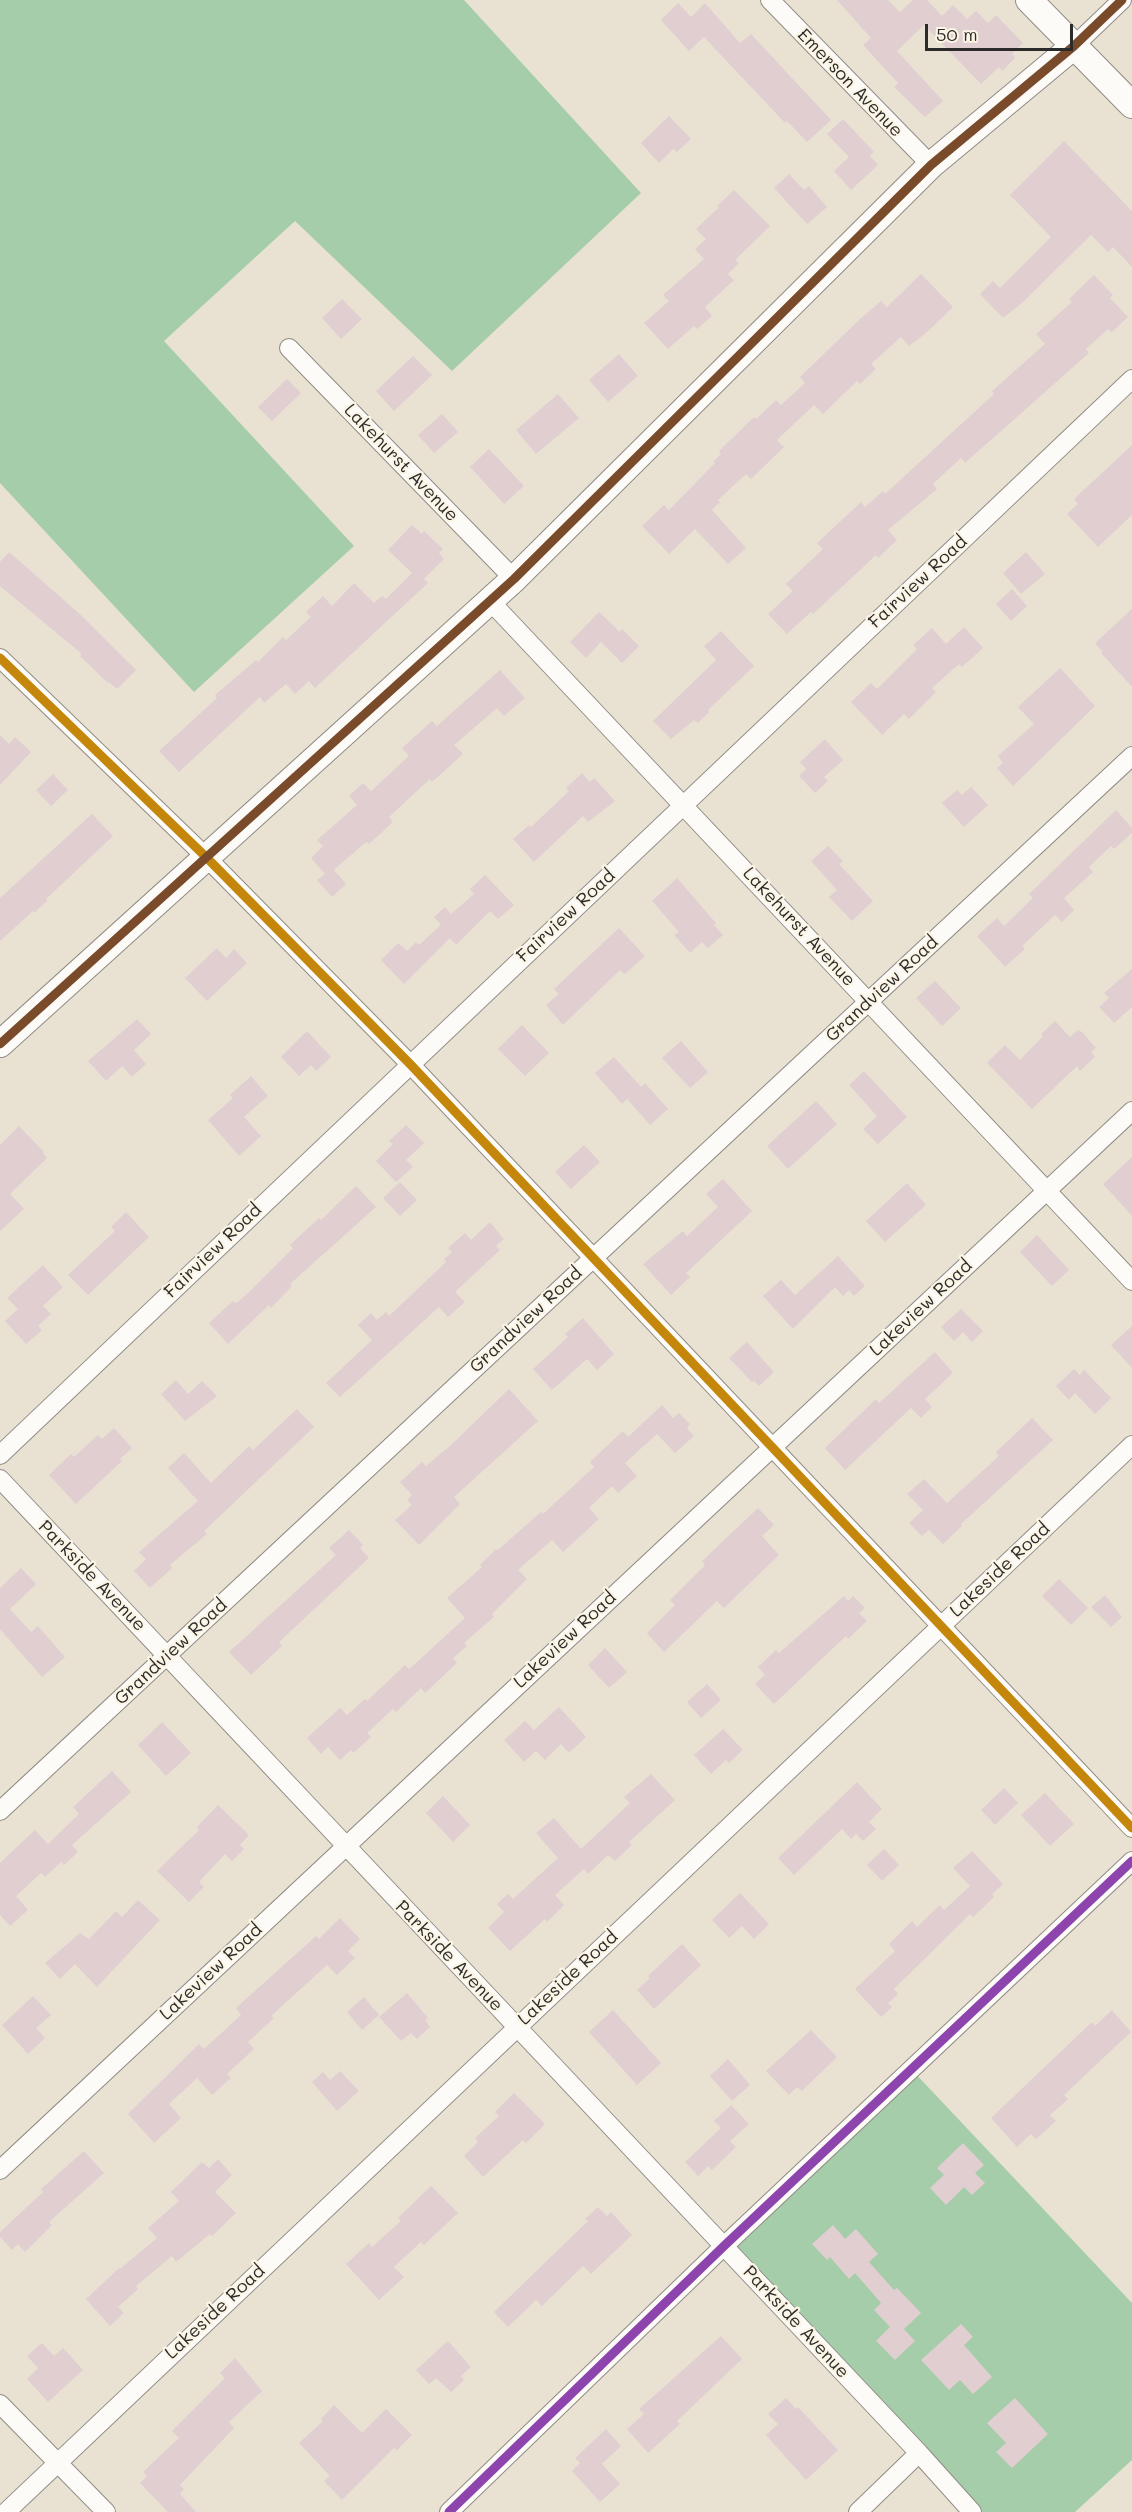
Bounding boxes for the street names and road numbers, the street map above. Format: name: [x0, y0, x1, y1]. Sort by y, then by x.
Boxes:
street label: Emerson Avenue: [793, 24, 907, 142]
street label: Lakehurst Avenue: [339, 400, 463, 526]
street label: Fairview Road: [864, 531, 972, 633]
street label: Lakehurst Avenue: [738, 863, 860, 991]
street label: Fairview Road: [512, 865, 620, 967]
street label: Grandview Road: [821, 931, 943, 1047]
street label: Fairview Road: [160, 1199, 266, 1303]
street label: Lakeview Road: [865, 1255, 977, 1361]
street label: Grandview Road: [465, 1262, 587, 1378]
street label: Parkside Avenue: [34, 1516, 150, 1636]
street label: Lakeside Road: [946, 1518, 1054, 1622]
street label: Lakeview Road: [509, 1587, 621, 1693]
street label: Grandview Road: [110, 1594, 232, 1710]
street label: Parkside Avenue: [391, 1896, 507, 2016]
street label: Lakeview Road: [155, 1919, 267, 2025]
street label: Lakeside Road: [514, 1926, 622, 2030]
street label: Lakeside Road: [161, 2260, 269, 2364]
street label: Parkside Avenue: [738, 2261, 854, 2383]

